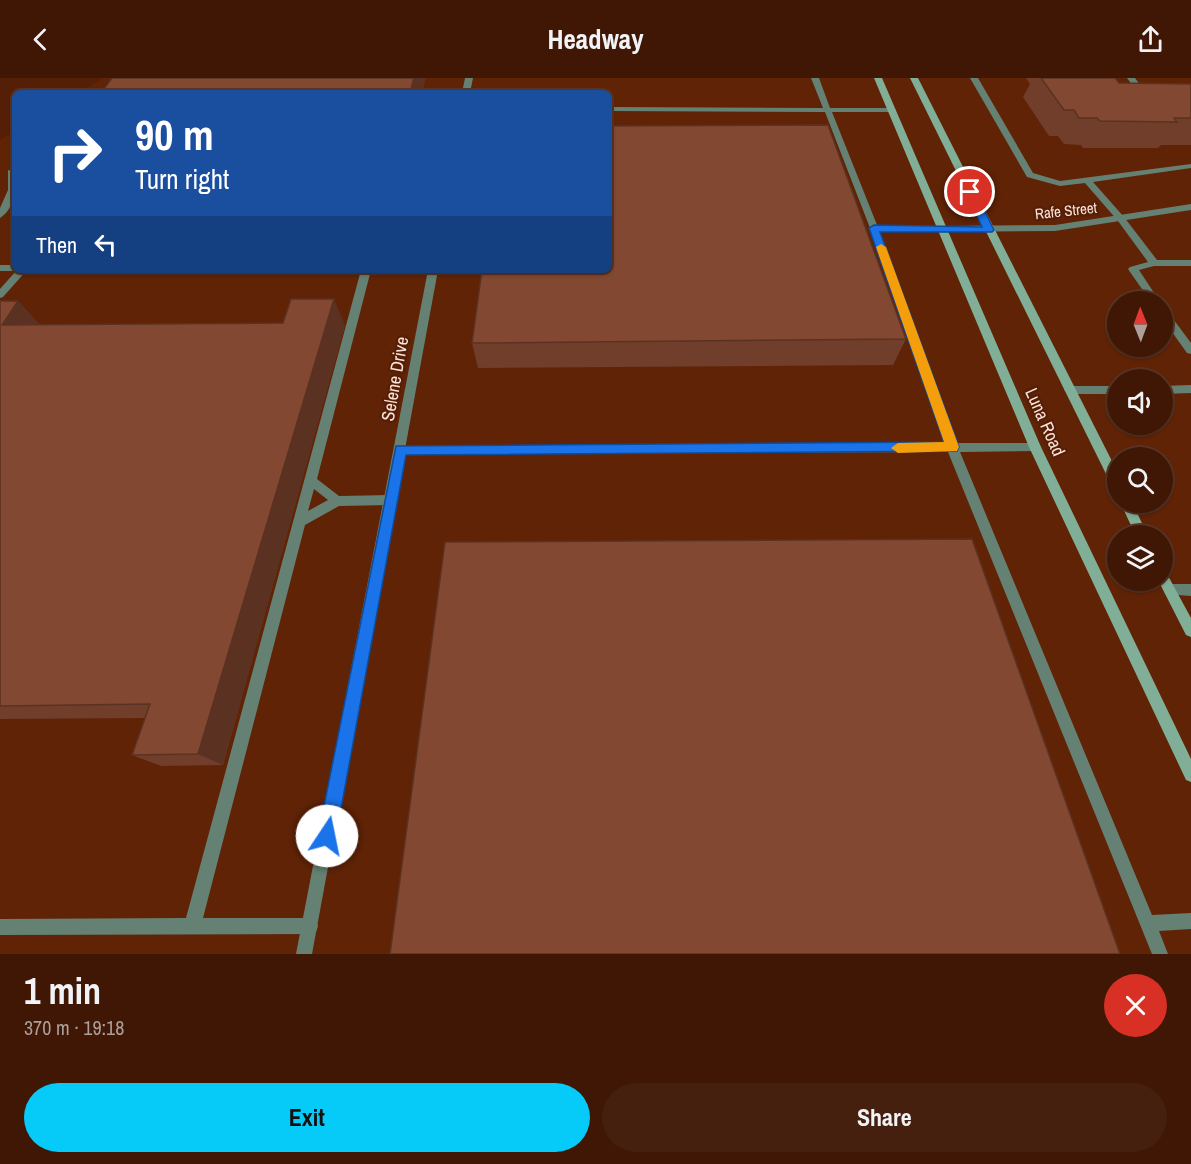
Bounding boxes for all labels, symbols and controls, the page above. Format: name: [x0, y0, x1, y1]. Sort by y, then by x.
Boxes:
text: Headway: [548, 21, 644, 57]
icon: back: [24, 23, 57, 56]
icon: share: [1134, 23, 1167, 56]
text: 90 m: [135, 107, 214, 163]
icon: right: [36, 114, 114, 192]
text: Turn right: [135, 161, 229, 197]
pin: [944, 166, 995, 217]
icon: arrive: [953, 175, 986, 208]
street label: Rafe Street: [1034, 197, 1099, 224]
icon: left: [89, 228, 122, 261]
text: Then: [36, 230, 77, 260]
north arrow: [1107, 291, 1173, 357]
map controls: [1107, 291, 1173, 591]
street label: Selene Drive: [375, 335, 414, 423]
button: sound: [1107, 369, 1173, 435]
street label: Luna Road: [1019, 384, 1072, 460]
button: search: [1107, 447, 1173, 513]
button: layers: [1107, 525, 1173, 591]
position arrow: [295, 804, 359, 868]
text: 1 min: [24, 967, 101, 1015]
button: close: [1104, 974, 1167, 1037]
text: 370 m · 19:18: [24, 1014, 124, 1041]
button: Exit: [24, 1083, 590, 1152]
button: Share: [602, 1083, 1167, 1152]

